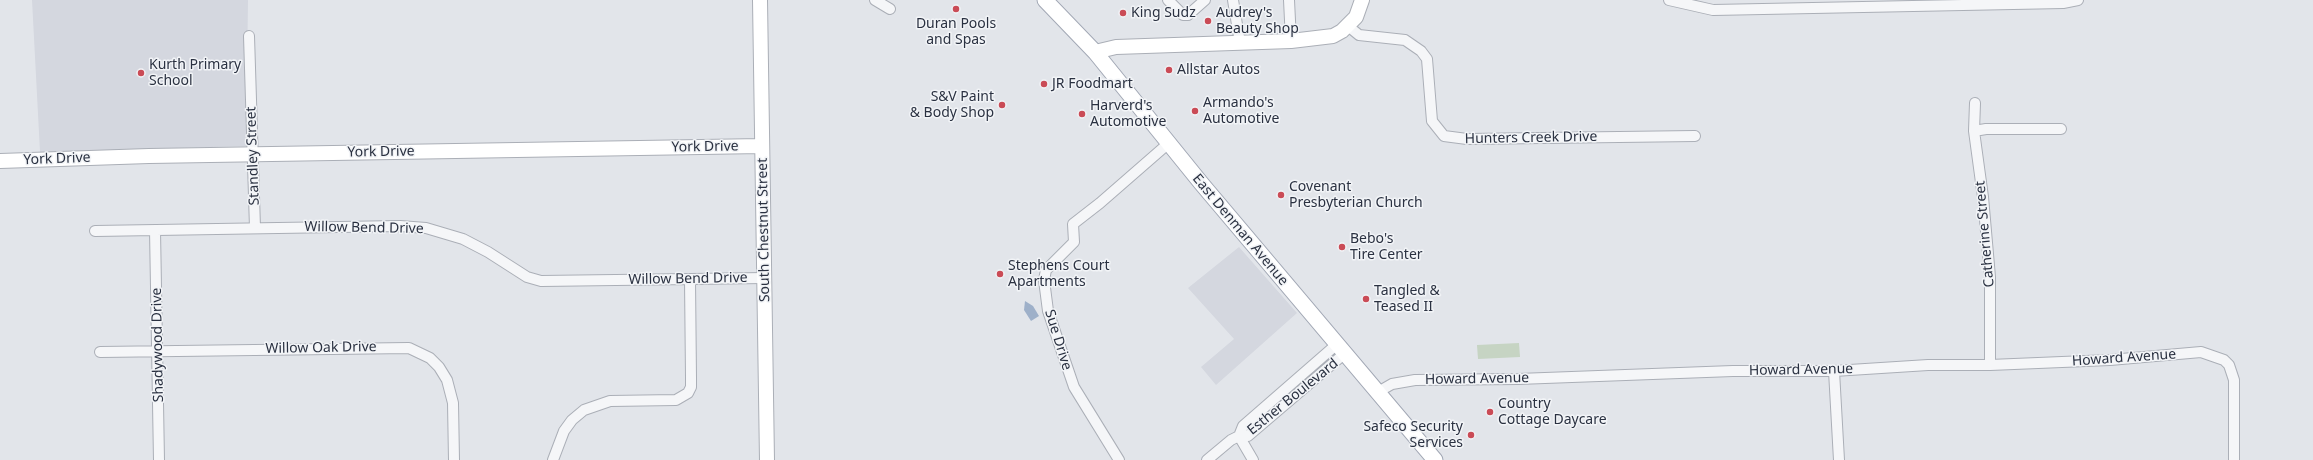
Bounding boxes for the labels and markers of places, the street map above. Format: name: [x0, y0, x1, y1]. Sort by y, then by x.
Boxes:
marker: Duran Pools and Spas: [951, 4, 961, 14]
place label: King Sudz: [1131, 5, 1196, 21]
place label: Audrey's Beauty Shop: [1216, 5, 1299, 38]
marker: King Sudz: [1118, 8, 1128, 18]
place label: Duran Pools and Spas: [916, 16, 996, 48]
marker: Audrey's Beauty Shop: [1203, 16, 1213, 26]
place label: Kurth Primary School: [149, 57, 241, 90]
place label: Allstar Autos: [1177, 62, 1260, 78]
marker: Allstar Autos: [1164, 65, 1174, 75]
marker: Kurth Primary School: [136, 68, 146, 78]
place label: JR Foodmart: [1052, 76, 1133, 92]
marker: JR Foodmart: [1039, 79, 1049, 89]
place label: S&V Paint & Body Shop: [910, 89, 994, 122]
place label: Armando's Automotive: [1203, 95, 1279, 128]
place label: Harverd's Automotive: [1090, 98, 1166, 130]
marker: S&V Paint & Body Shop: [997, 100, 1007, 110]
marker: Armando's Automotive: [1190, 106, 1200, 116]
marker: Harverd's Automotive: [1077, 109, 1087, 119]
place label: Covenant Presbyterian Church: [1289, 179, 1423, 212]
marker: Covenant Presbyterian Church: [1276, 190, 1286, 200]
place label: Bebo's Tire Center: [1350, 231, 1423, 264]
marker: Bebo's Tire Center: [1337, 242, 1347, 252]
place label: Stephens Court Apartments: [1008, 258, 1110, 290]
marker: Stephens Court Apartments: [995, 269, 1005, 279]
place label: Tangled & Teased II: [1374, 283, 1440, 316]
marker: Tangled & Teased II: [1361, 294, 1371, 304]
place label: Country Cottage Daycare: [1498, 396, 1607, 428]
marker: Country Cottage Daycare: [1485, 407, 1495, 417]
place label: Safeco Security Services: [1363, 419, 1463, 452]
marker: Safeco Security Services: [1466, 430, 1476, 440]

